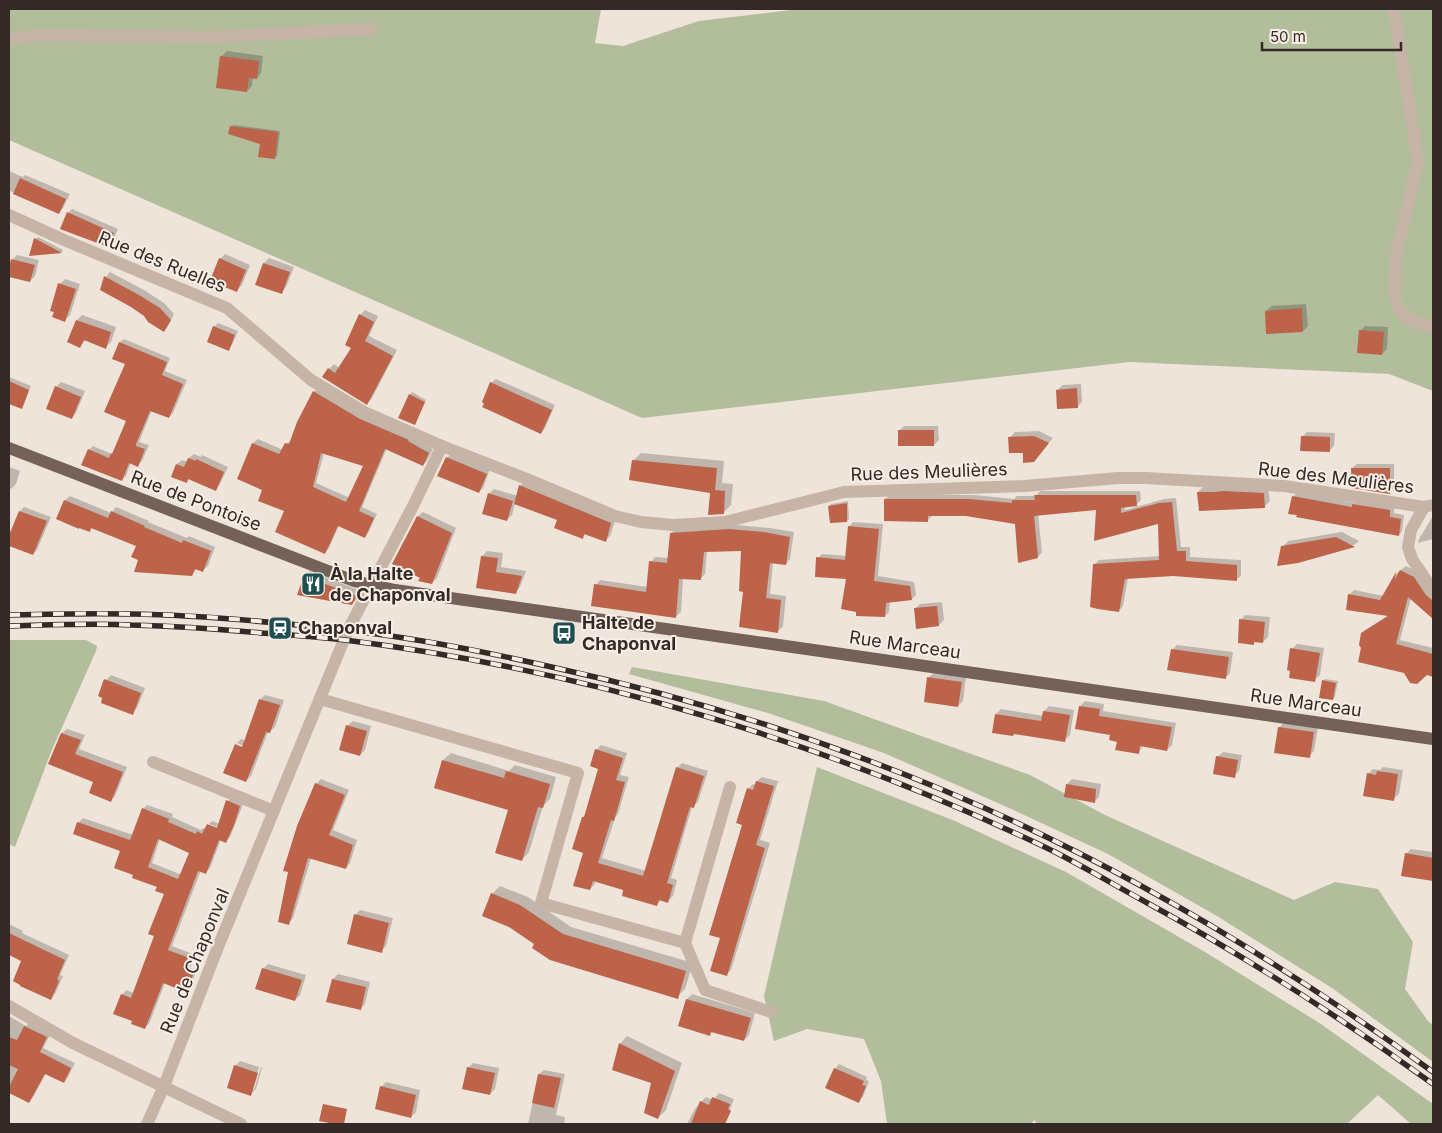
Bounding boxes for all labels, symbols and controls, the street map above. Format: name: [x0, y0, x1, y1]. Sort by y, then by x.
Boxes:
scale bar: [1262, 20, 1401, 52]
text: 50 m: [1270, 27, 1306, 46]
street label: Rue des Ruelles: [96, 226, 229, 297]
street label: Rue des Meulières: [850, 458, 1008, 485]
street label: Rue des Meulières: [1257, 458, 1415, 497]
street label: Rue de Pontoise: [128, 466, 264, 535]
place label: À la Halte de Chaponval: [330, 563, 451, 605]
restaurant icon: À la Halte de Chaponval: [300, 571, 326, 597]
place label: Halte de Chaponval: [582, 612, 676, 654]
station icon: Chaponval: [267, 615, 293, 641]
place label: Chaponval: [298, 617, 392, 638]
bus stop icon: Halte de Chaponval: [551, 620, 577, 646]
street label: Rue Marceau: [848, 626, 962, 663]
street label: Rue Marceau: [1249, 684, 1363, 721]
street label: Rue de Chaponval: [156, 885, 233, 1037]

